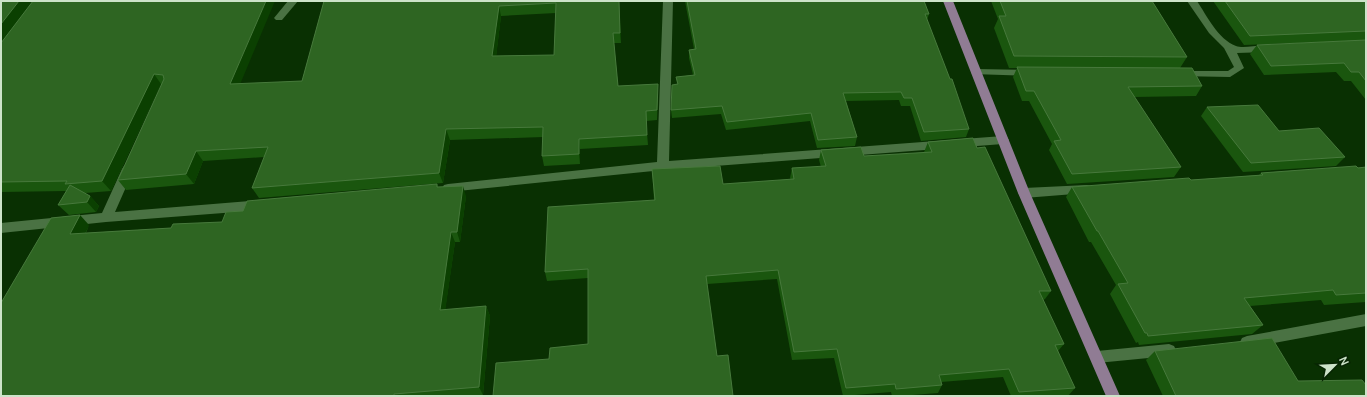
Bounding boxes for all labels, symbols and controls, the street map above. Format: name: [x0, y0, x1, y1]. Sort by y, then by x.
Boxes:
north arrow: [1315, 345, 1355, 385]
text: N: [1336, 354, 1353, 367]

